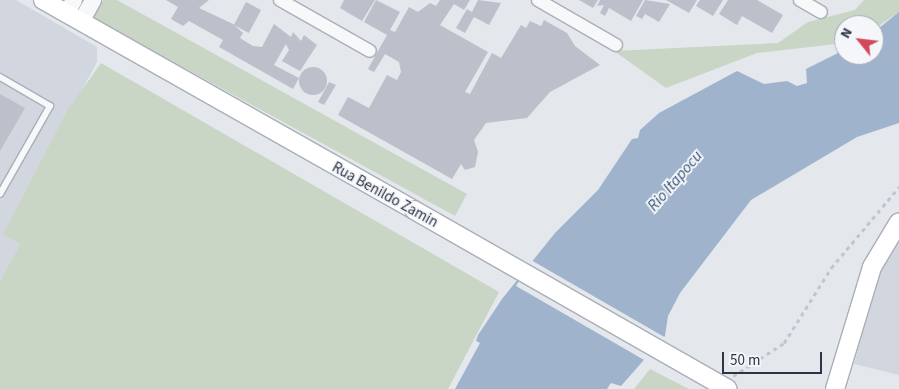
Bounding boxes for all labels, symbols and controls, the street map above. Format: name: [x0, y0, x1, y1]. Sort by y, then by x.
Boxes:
north arrow: [834, 15, 884, 65]
text: N: [836, 24, 858, 42]
water label: Rio Itapocu: [644, 147, 706, 215]
street label: Rua Benildo Zamin: [329, 158, 441, 232]
scale bar: [724, 342, 824, 374]
text: 50 m: [730, 350, 760, 371]

